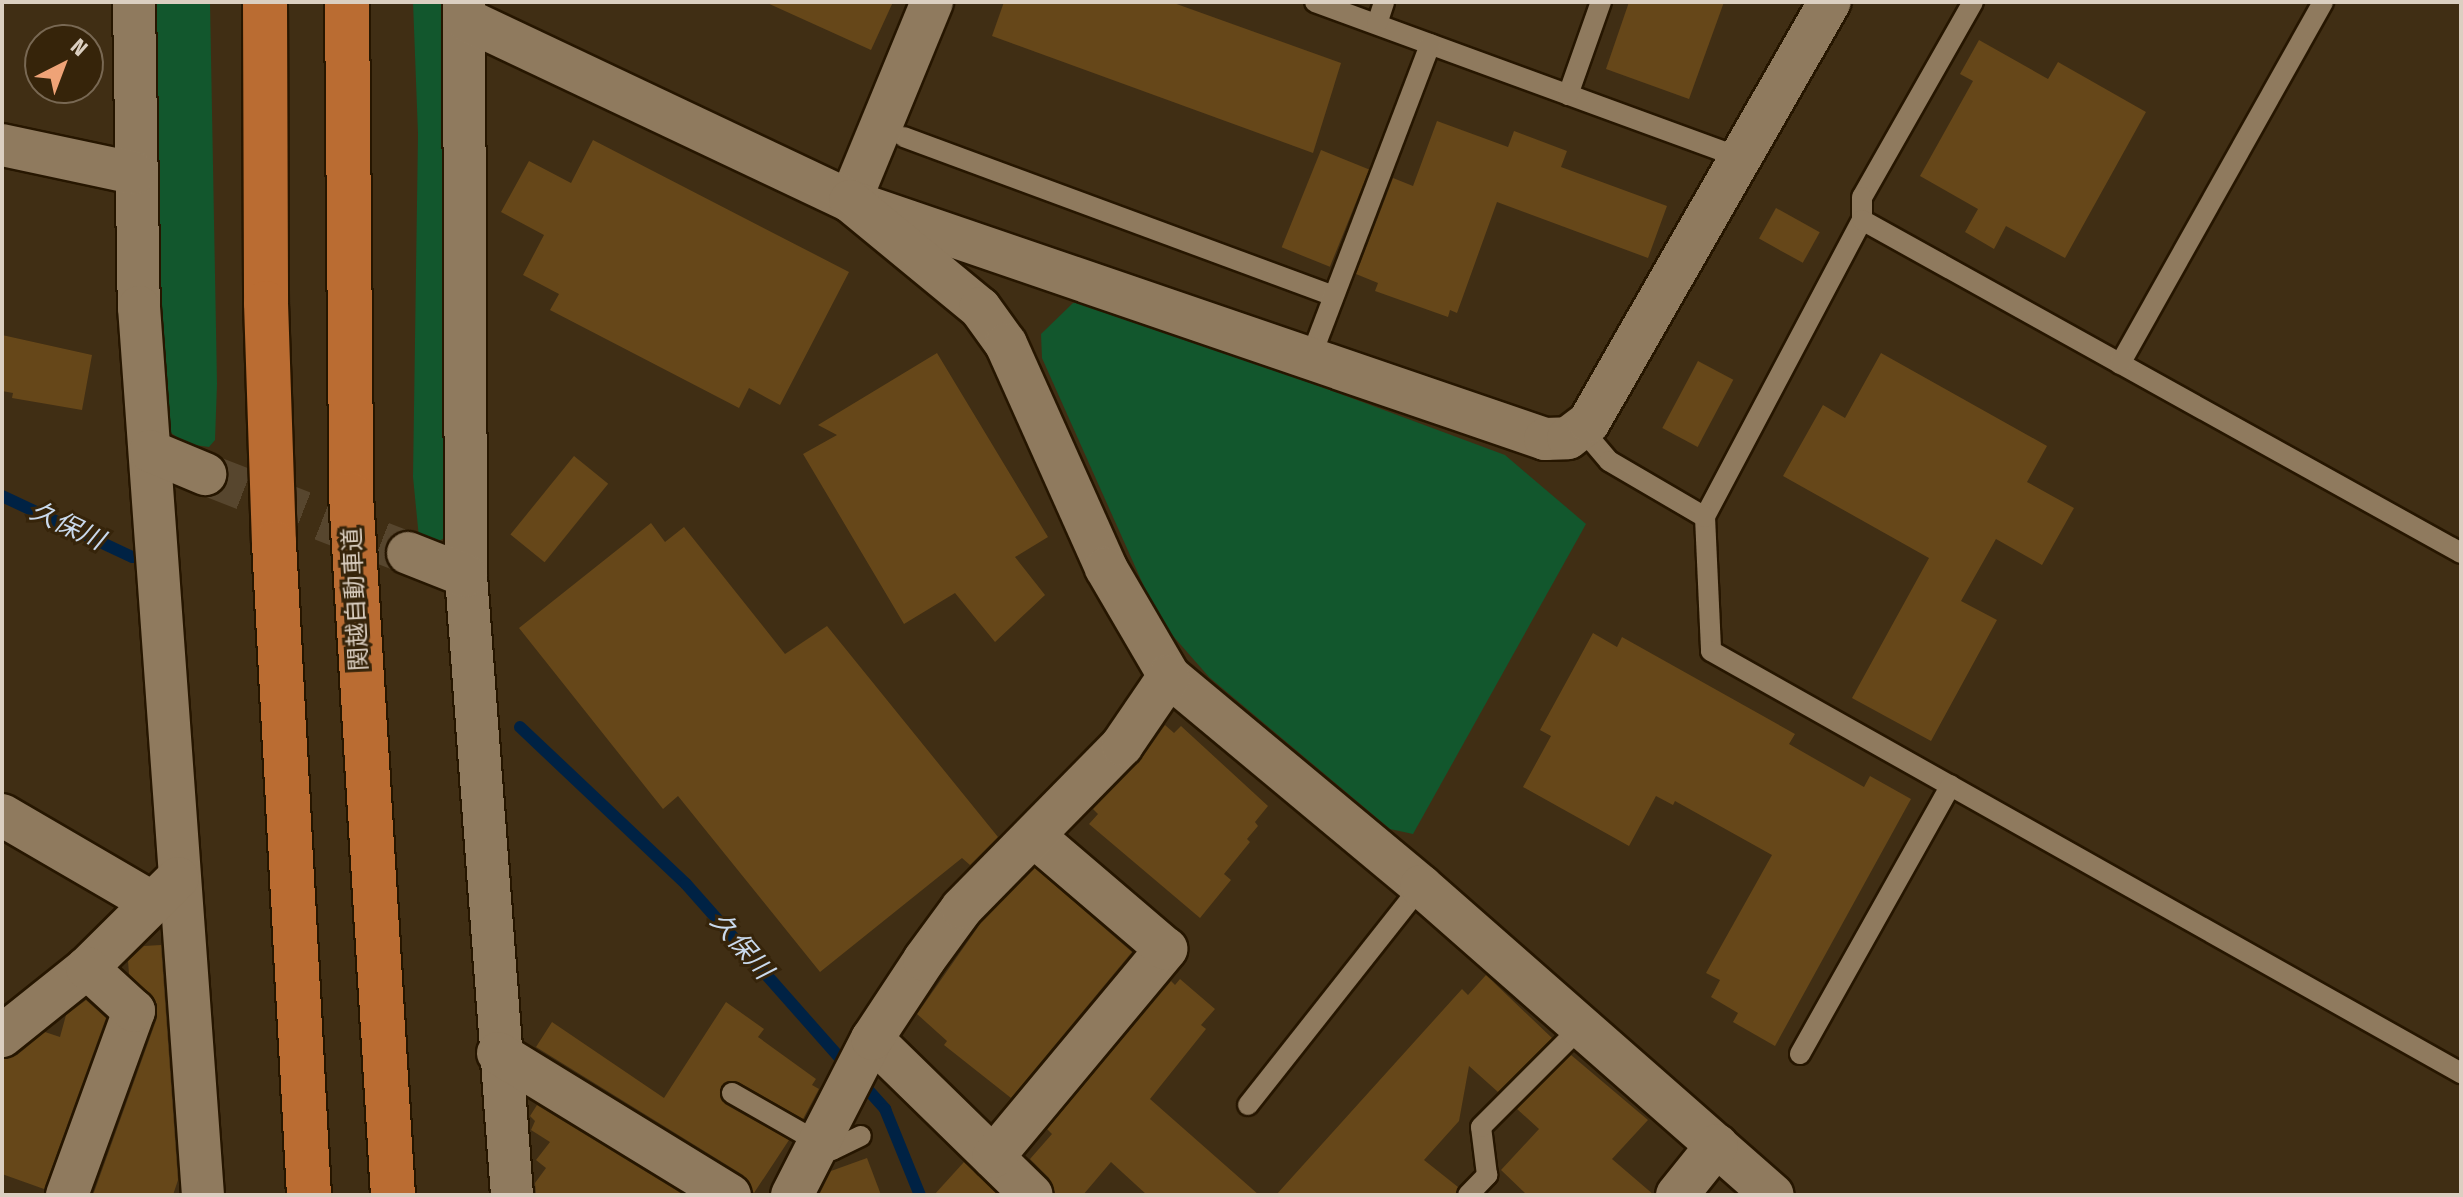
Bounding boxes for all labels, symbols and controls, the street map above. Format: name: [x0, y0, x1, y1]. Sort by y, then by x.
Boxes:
north arrow: [24, 24, 104, 104]
text: N: [65, 33, 93, 62]
water label: 久保川: [25, 495, 109, 557]
street label: 関越自動車道: [338, 526, 374, 672]
water label: 久保川: [704, 906, 778, 986]

